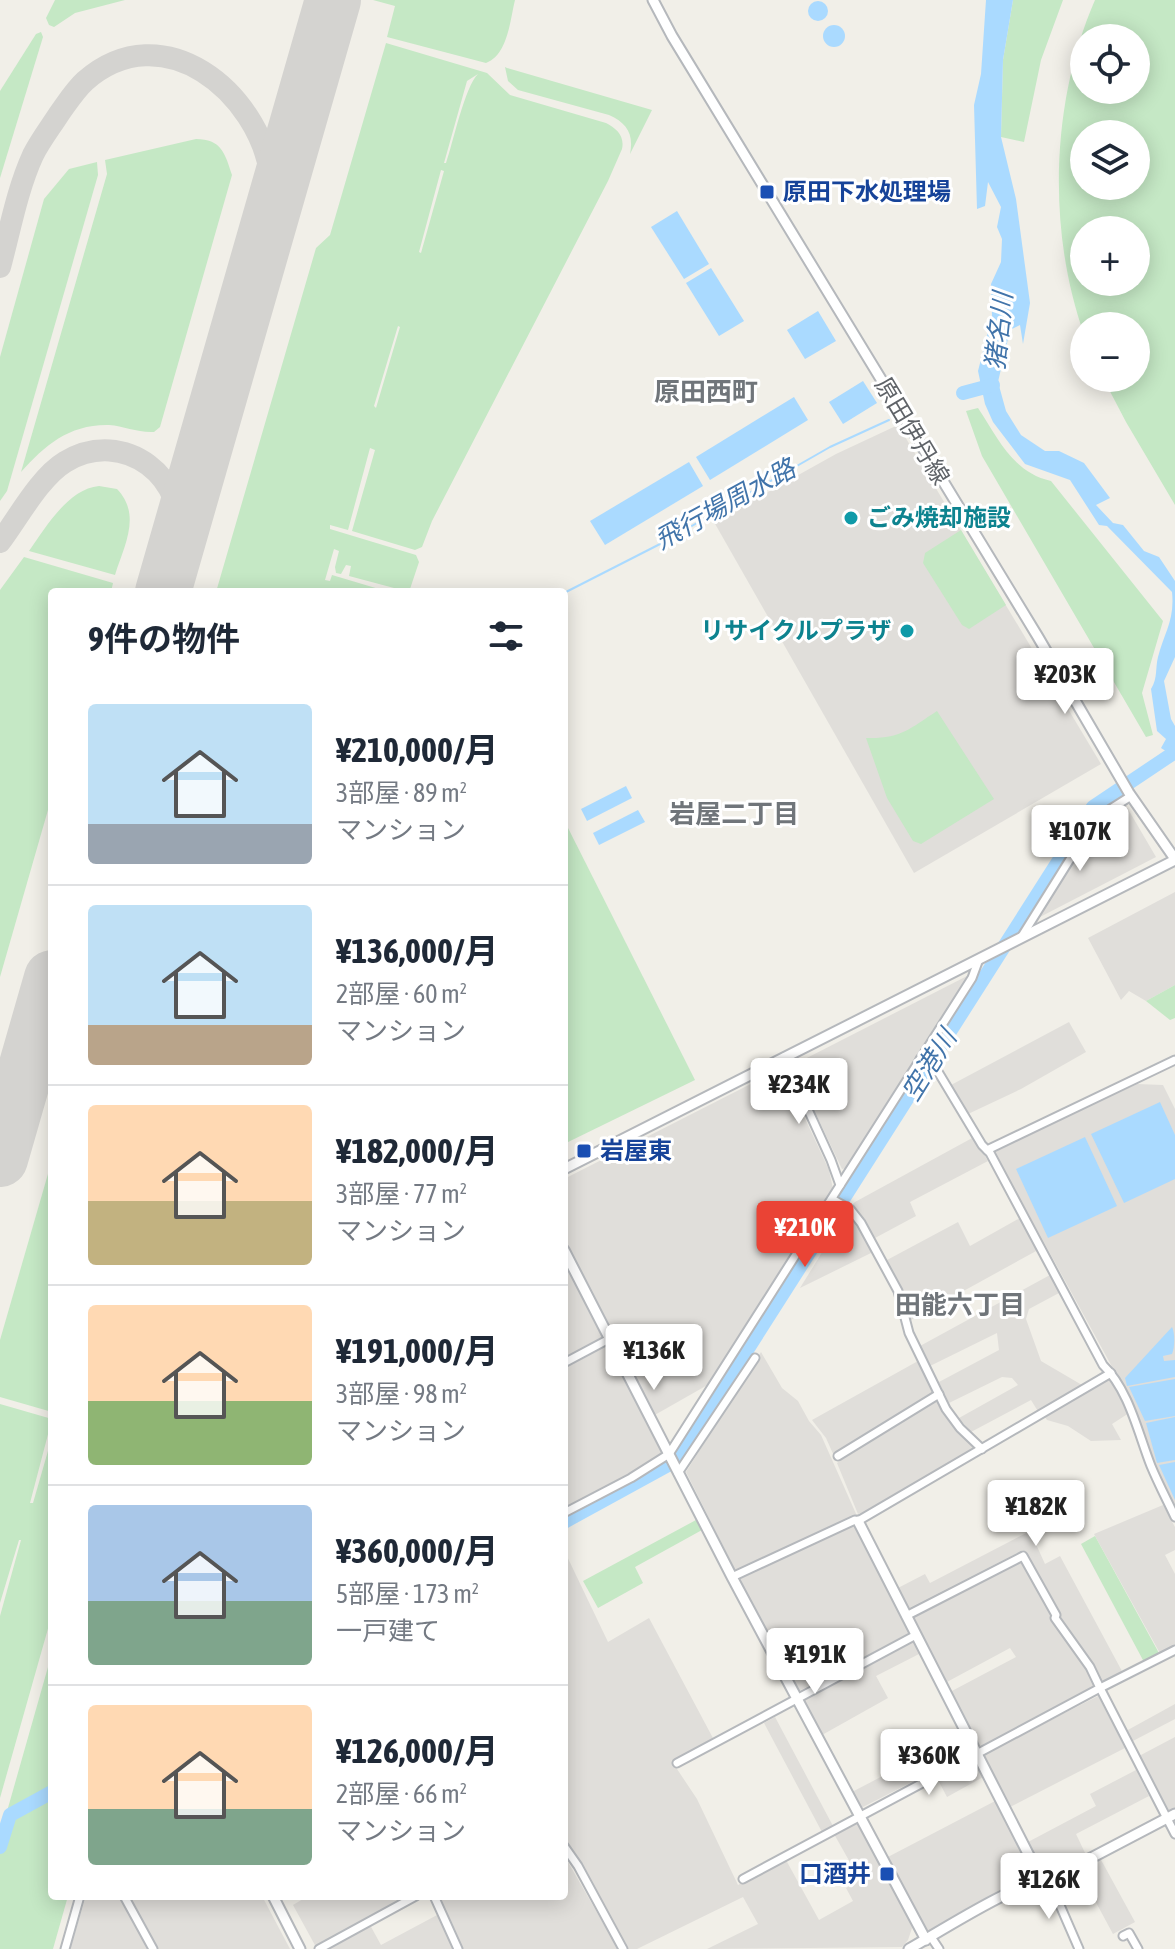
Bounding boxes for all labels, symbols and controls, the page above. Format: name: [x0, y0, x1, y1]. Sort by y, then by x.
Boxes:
map controls: [1070, 24, 1150, 392]
button: locate: [1070, 24, 1150, 104]
button: layers: [1070, 120, 1150, 200]
place label: 原田下水処理場: [783, 178, 951, 205]
marker: 原田下水処理場: [758, 183, 776, 201]
button: +: [1070, 216, 1150, 296]
water label: 猪名川: [980, 288, 1018, 371]
button: −: [1070, 312, 1150, 392]
street label: 原田伊丹線: [870, 372, 955, 489]
district label: 原田西町: [654, 377, 758, 407]
water label: 飛行場周水路: [650, 452, 802, 555]
place label: ごみ焼却施設: [867, 504, 1011, 531]
marker: ごみ焼却施設: [842, 509, 860, 527]
icon: filters: [484, 614, 528, 658]
place label: リサイクルプラザ: [700, 617, 891, 644]
text: 9件の物件: [88, 619, 240, 658]
marker: リサイクルプラザ: [898, 622, 916, 640]
pin: ¥203K: [1009, 648, 1121, 716]
text: ¥203K: [1035, 659, 1095, 689]
text: ¥210,000/月: [336, 730, 499, 769]
icon: home: [152, 736, 248, 832]
text: 3部屋 · 89 m²: [336, 778, 467, 808]
district label: 岩屋二丁目: [669, 799, 799, 829]
pin: ¥107K: [1024, 805, 1136, 873]
text: マンション: [336, 815, 466, 845]
text: ¥107K: [1050, 816, 1110, 846]
text: ¥136,000/月: [336, 931, 499, 970]
icon: home: [152, 937, 248, 1033]
text: 2部屋 · 60 m²: [336, 979, 467, 1009]
text: マンション: [336, 1016, 466, 1046]
water label: 空港川: [896, 1021, 964, 1106]
pin: ¥234K: [743, 1058, 855, 1126]
text: ¥234K: [769, 1069, 829, 1099]
text: ¥182,000/月: [336, 1131, 499, 1170]
icon: home: [152, 1137, 248, 1233]
place label: 岩屋東: [600, 1137, 672, 1164]
marker: 岩屋東: [575, 1142, 593, 1160]
text: 3部屋 · 77 m²: [336, 1179, 467, 1209]
pin: ¥210K: [749, 1201, 861, 1269]
text: ¥210K: [775, 1212, 835, 1242]
text: マンション: [336, 1216, 466, 1246]
district label: 田能六丁目: [895, 1290, 1025, 1320]
pin: ¥136K: [598, 1324, 710, 1392]
text: ¥191,000/月: [336, 1331, 499, 1370]
text: ¥136K: [624, 1335, 684, 1365]
icon: home: [152, 1337, 248, 1433]
text: 3部屋 · 98 m²: [336, 1379, 467, 1409]
text: マンション: [336, 1416, 466, 1446]
pin: ¥182K: [980, 1480, 1092, 1548]
text: ¥182K: [1006, 1491, 1066, 1521]
text: ¥360,000/月: [336, 1531, 499, 1570]
icon: home: [152, 1537, 248, 1633]
text: 5部屋 · 173 m²: [336, 1579, 479, 1609]
text: 一戸建て: [336, 1616, 440, 1646]
pin: ¥191K: [759, 1628, 871, 1696]
text: ¥191K: [785, 1639, 845, 1669]
pin: ¥360K: [873, 1729, 985, 1797]
text: ¥126,000/月: [336, 1731, 499, 1770]
icon: home: [152, 1737, 248, 1833]
text: ¥360K: [899, 1740, 959, 1770]
text: 2部屋 · 66 m²: [336, 1779, 467, 1809]
text: マンション: [336, 1816, 466, 1846]
pin: ¥126K: [993, 1853, 1105, 1921]
place label: 口酒井: [799, 1860, 871, 1887]
text: ¥126K: [1019, 1864, 1079, 1894]
marker: 口酒井: [878, 1865, 896, 1883]

